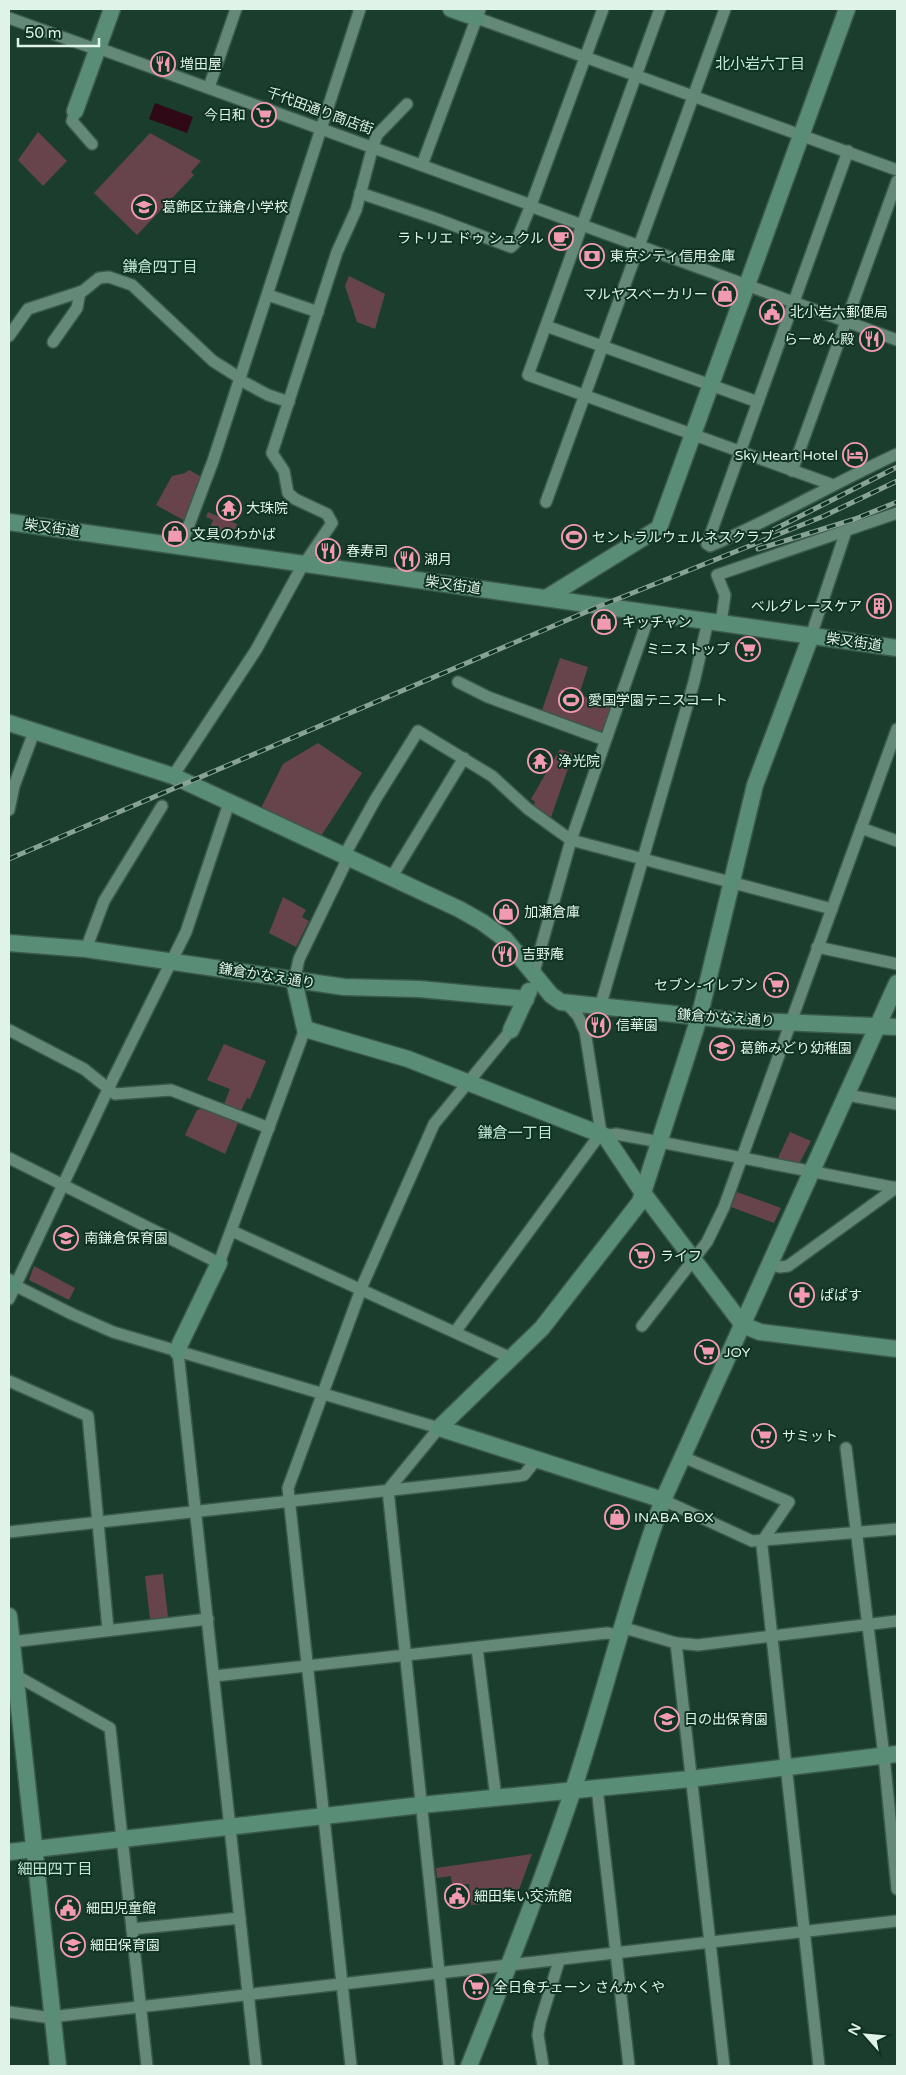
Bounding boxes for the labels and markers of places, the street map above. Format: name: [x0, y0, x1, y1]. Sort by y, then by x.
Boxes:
restaurant icon: 増田屋: [150, 51, 176, 77]
place label: 増田屋: [180, 56, 222, 73]
supermarket icon: 今日和: [251, 102, 277, 128]
place label: 今日和: [204, 107, 246, 124]
school or university icon: 葛飾区立鎌倉小学校: [131, 194, 157, 220]
place label: 葛飾区立鎌倉小学校: [162, 199, 288, 216]
cafe icon: ラトリエ ドゥ シュクル: [548, 225, 574, 251]
place label: ラトリエ ドゥ シュクル: [397, 230, 544, 247]
bank icon: 東京シティ信用金庫: [579, 243, 605, 269]
place label: 東京シティ信用金庫: [610, 248, 735, 265]
shop icon: マルヤスベーカリー: [712, 281, 738, 307]
place label: マルヤスベーカリー: [583, 286, 708, 303]
public building icon: 北小岩六郵便局: [759, 299, 785, 325]
place label: 北小岩六郵便局: [790, 304, 888, 321]
restaurant icon: らーめん殿: [859, 326, 885, 352]
place label: らーめん殿: [784, 331, 854, 348]
hotel icon: Sky Heart Hotel: [842, 442, 868, 468]
place label: Sky Heart Hotel: [735, 447, 838, 464]
temple icon: 大珠院: [216, 495, 242, 521]
place label: 大珠院: [246, 500, 288, 517]
shop icon: 文具のわかば: [162, 521, 188, 547]
sports icon: セントラルウェルネスクラブ: [561, 524, 587, 550]
place label: 文具のわかば: [192, 526, 276, 543]
place label: セントラルウェルネスクラブ: [592, 529, 774, 546]
restaurant icon: 春寿司: [315, 538, 341, 564]
place label: 春寿司: [346, 543, 388, 560]
restaurant icon: 湖月: [394, 546, 420, 572]
place label: 湖月: [424, 551, 452, 568]
building icon: ベルグレースケア: [866, 593, 892, 619]
place label: ベルグレースケア: [751, 598, 862, 615]
shop icon: キッチャン: [591, 609, 617, 635]
place label: キッチャン: [622, 614, 692, 631]
supermarket icon: ミニストップ: [735, 636, 761, 662]
place label: ミニストップ: [646, 641, 730, 658]
sports icon: 愛国学園テニスコート: [558, 687, 584, 713]
place label: 愛国学園テニスコート: [588, 692, 728, 709]
temple icon: 浄光院: [527, 748, 553, 774]
place label: 浄光院: [558, 753, 600, 770]
shop icon: 加瀬倉庫: [493, 899, 519, 925]
place label: 加瀬倉庫: [524, 904, 580, 921]
restaurant icon: 吉野庵: [492, 941, 518, 967]
place label: 吉野庵: [522, 946, 564, 963]
supermarket icon: セブン-イレブン: [763, 972, 789, 998]
place label: セブン-イレブン: [654, 977, 758, 994]
restaurant icon: 信華園: [585, 1012, 611, 1038]
place label: 信華園: [616, 1017, 658, 1034]
school or university icon: 葛飾みどり幼稚園: [709, 1035, 735, 1061]
place label: 葛飾みどり幼稚園: [740, 1040, 852, 1057]
school or university icon: 南鎌倉保育園: [53, 1225, 79, 1251]
place label: 南鎌倉保育園: [84, 1230, 168, 1247]
supermarket icon: ライフ: [629, 1243, 655, 1269]
place label: ライフ: [660, 1248, 702, 1265]
pharmacy icon: ぱぱす: [789, 1282, 815, 1308]
place label: ぱぱす: [820, 1287, 862, 1304]
supermarket icon: JOY: [694, 1339, 720, 1365]
place label: JOY: [724, 1344, 750, 1361]
supermarket icon: サミット: [751, 1423, 777, 1449]
place label: サミット: [782, 1428, 838, 1445]
shop icon: INABA BOX: [604, 1504, 630, 1530]
place label: INABA BOX: [634, 1509, 714, 1526]
school or university icon: 日の出保育園: [654, 1706, 680, 1732]
place label: 日の出保育園: [684, 1711, 768, 1728]
public building icon: 細田集い交流館: [444, 1883, 470, 1909]
place label: 細田集い交流館: [474, 1888, 572, 1905]
public building icon: 細田児童館: [55, 1895, 81, 1921]
place label: 細田児童館: [86, 1900, 156, 1917]
school or university icon: 細田保育園: [60, 1932, 86, 1958]
place label: 細田保育園: [90, 1937, 160, 1954]
supermarket icon: 全日食チェーン さんかくや: [463, 1974, 489, 2000]
place label: 全日食チェーン さんかくや: [494, 1979, 665, 1996]

